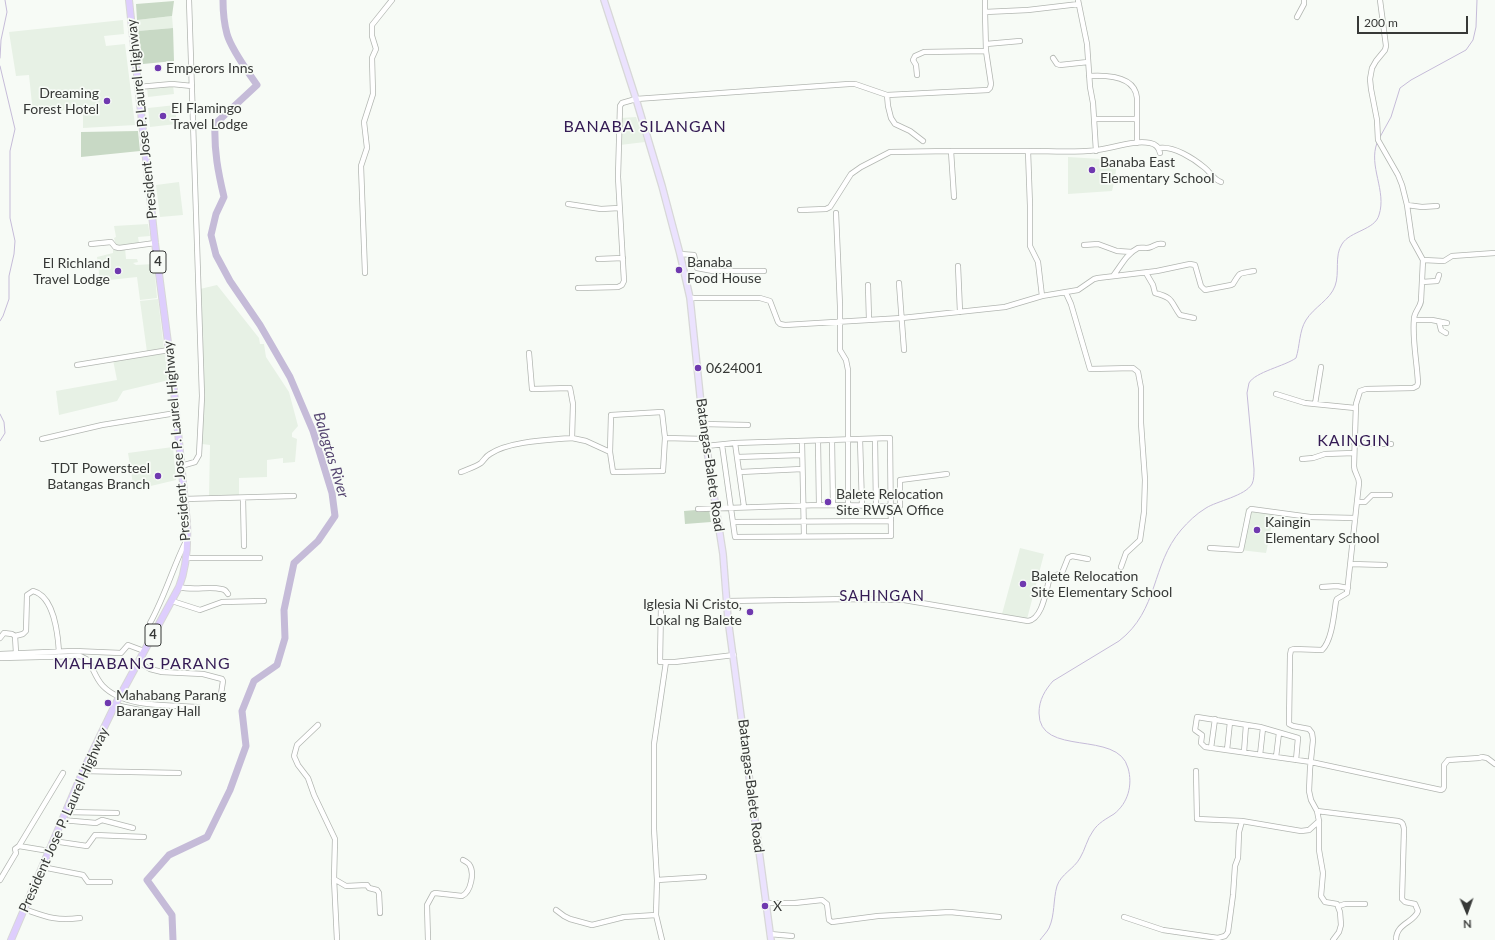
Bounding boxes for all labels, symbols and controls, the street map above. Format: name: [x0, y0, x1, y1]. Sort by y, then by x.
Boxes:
scale bar: [1359, 8, 1470, 34]
text: 200 m: [1364, 15, 1398, 30]
street label: President Jose P. Laurel Highway: [123, 18, 161, 220]
place label: Emperors Inns: [166, 60, 254, 76]
marker: Emperors Inns: [153, 63, 163, 73]
place label: Dreaming Forest Hotel: [23, 85, 99, 118]
marker: Dreaming Forest Hotel: [102, 96, 112, 106]
place label: El Flamingo Travel Lodge: [171, 100, 248, 132]
marker: El Flamingo Travel Lodge: [158, 111, 168, 121]
district label: BANABA SILANGAN: [563, 117, 727, 137]
place label: Banaba East Elementary School: [1100, 154, 1214, 186]
marker: Banaba East Elementary School: [1087, 165, 1097, 175]
road number: 4: [150, 251, 166, 273]
place label: Banaba Food House: [687, 254, 761, 286]
place label: El Richland Travel Lodge: [33, 255, 110, 288]
marker: Banaba Food House: [674, 265, 684, 275]
marker: El Richland Travel Lodge: [113, 266, 123, 276]
street label: President Jose P. Laurel Highway: [160, 340, 194, 542]
place label: 0624001: [706, 360, 763, 376]
marker: 0624001: [693, 363, 703, 373]
street label: Batangas-Balete Road: [692, 397, 728, 533]
water label: Balagtas River: [309, 410, 353, 500]
district label: KAINGIN: [1317, 431, 1391, 451]
place label: TDT Powersteel Batangas Branch: [47, 460, 150, 492]
marker: TDT Powersteel Batangas Branch: [153, 471, 163, 481]
place label: Balete Relocation Site RWSA Office: [836, 486, 944, 518]
marker: Balete Relocation Site RWSA Office: [823, 497, 833, 507]
place label: Kaingin Elementary School: [1265, 514, 1379, 546]
marker: Kaingin Elementary School: [1252, 525, 1262, 535]
place label: Balete Relocation Site Elementary School: [1031, 568, 1172, 600]
marker: Balete Relocation Site Elementary School: [1018, 579, 1028, 589]
district label: SAHINGAN: [839, 587, 925, 605]
place label: Iglesia Ni Cristo, Lokal ng Balete: [643, 596, 742, 628]
marker: Iglesia Ni Cristo, Lokal ng Balete: [745, 607, 755, 617]
road number: 4: [145, 624, 161, 646]
district label: MAHABANG PARANG: [53, 654, 231, 674]
place label: Mahabang Parang Barangay Hall: [116, 687, 226, 720]
marker: Mahabang Parang Barangay Hall: [103, 698, 113, 708]
street label: Batangas-Balete Road: [734, 718, 768, 854]
street label: President Jose P. Laurel Highway: [15, 725, 113, 915]
north arrow: [1447, 892, 1487, 932]
place label: X: [773, 898, 782, 914]
marker: X: [760, 901, 770, 911]
text: N: [1463, 918, 1472, 931]

